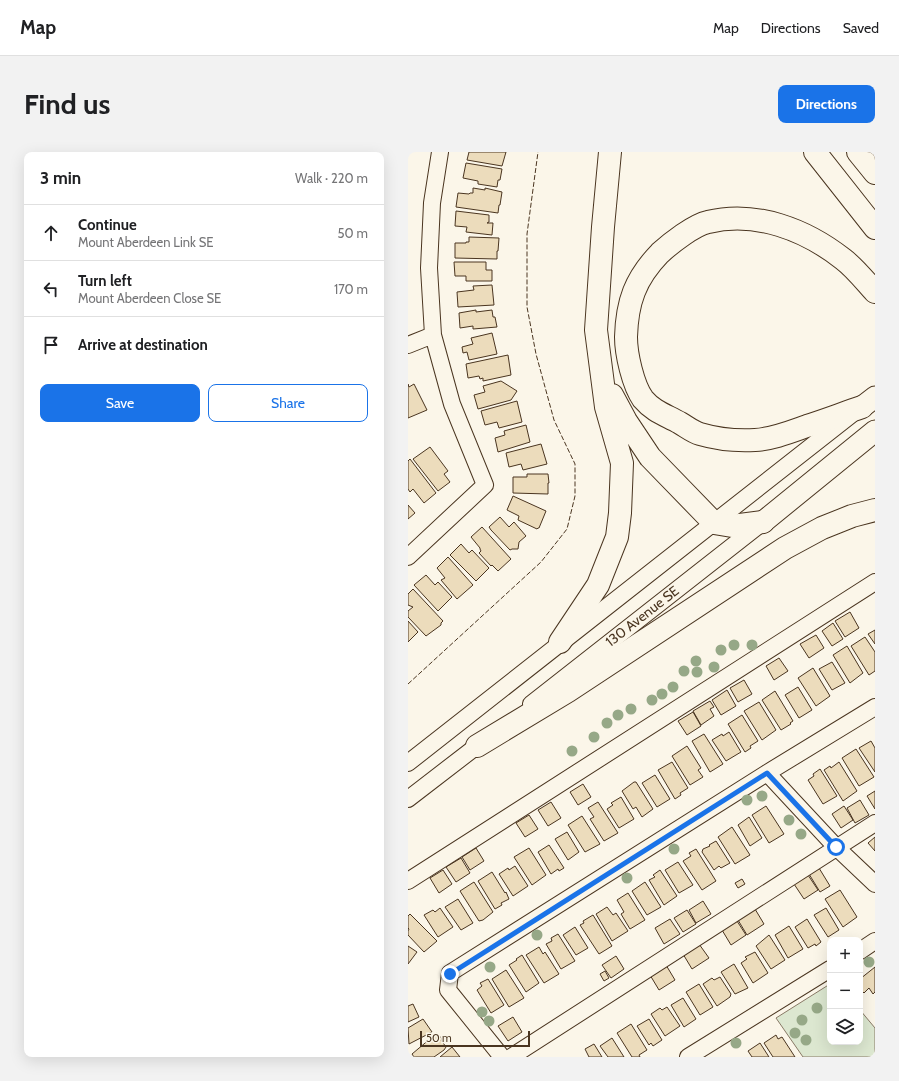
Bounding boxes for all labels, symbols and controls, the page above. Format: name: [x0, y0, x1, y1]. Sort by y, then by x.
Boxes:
text: Map: [20, 16, 56, 39]
text: Map: [713, 19, 739, 37]
text: Directions: [761, 19, 821, 37]
text: Saved: [843, 19, 879, 37]
button: Directions: [778, 85, 875, 123]
text: Find us: [24, 87, 110, 121]
text: 3 min: [40, 168, 81, 188]
text: Walk · 220 m: [295, 170, 368, 186]
text: Continue: [78, 216, 137, 234]
icon: ahead: [40, 222, 62, 244]
text: 50 m: [338, 225, 368, 241]
text: Mount Aberdeen Link SE: [78, 234, 213, 250]
text: Turn left: [78, 272, 132, 290]
icon: left: [40, 278, 62, 300]
text: 170 m: [334, 281, 368, 297]
text: Mount Aberdeen Close SE: [78, 290, 221, 306]
icon: arrive: [40, 334, 62, 356]
text: Arrive at destination: [78, 336, 208, 354]
button: Save: [40, 384, 200, 422]
button: Share: [208, 384, 368, 422]
street label: 130 Avenue SE: [602, 582, 683, 650]
route start: [827, 838, 845, 856]
map controls: [827, 937, 863, 1045]
button: +: [827, 937, 863, 973]
route end: [441, 965, 459, 983]
button: −: [827, 973, 863, 1009]
button: layers: [827, 1009, 863, 1045]
scale bar: [420, 1029, 530, 1048]
text: 50 m: [426, 1031, 452, 1045]

